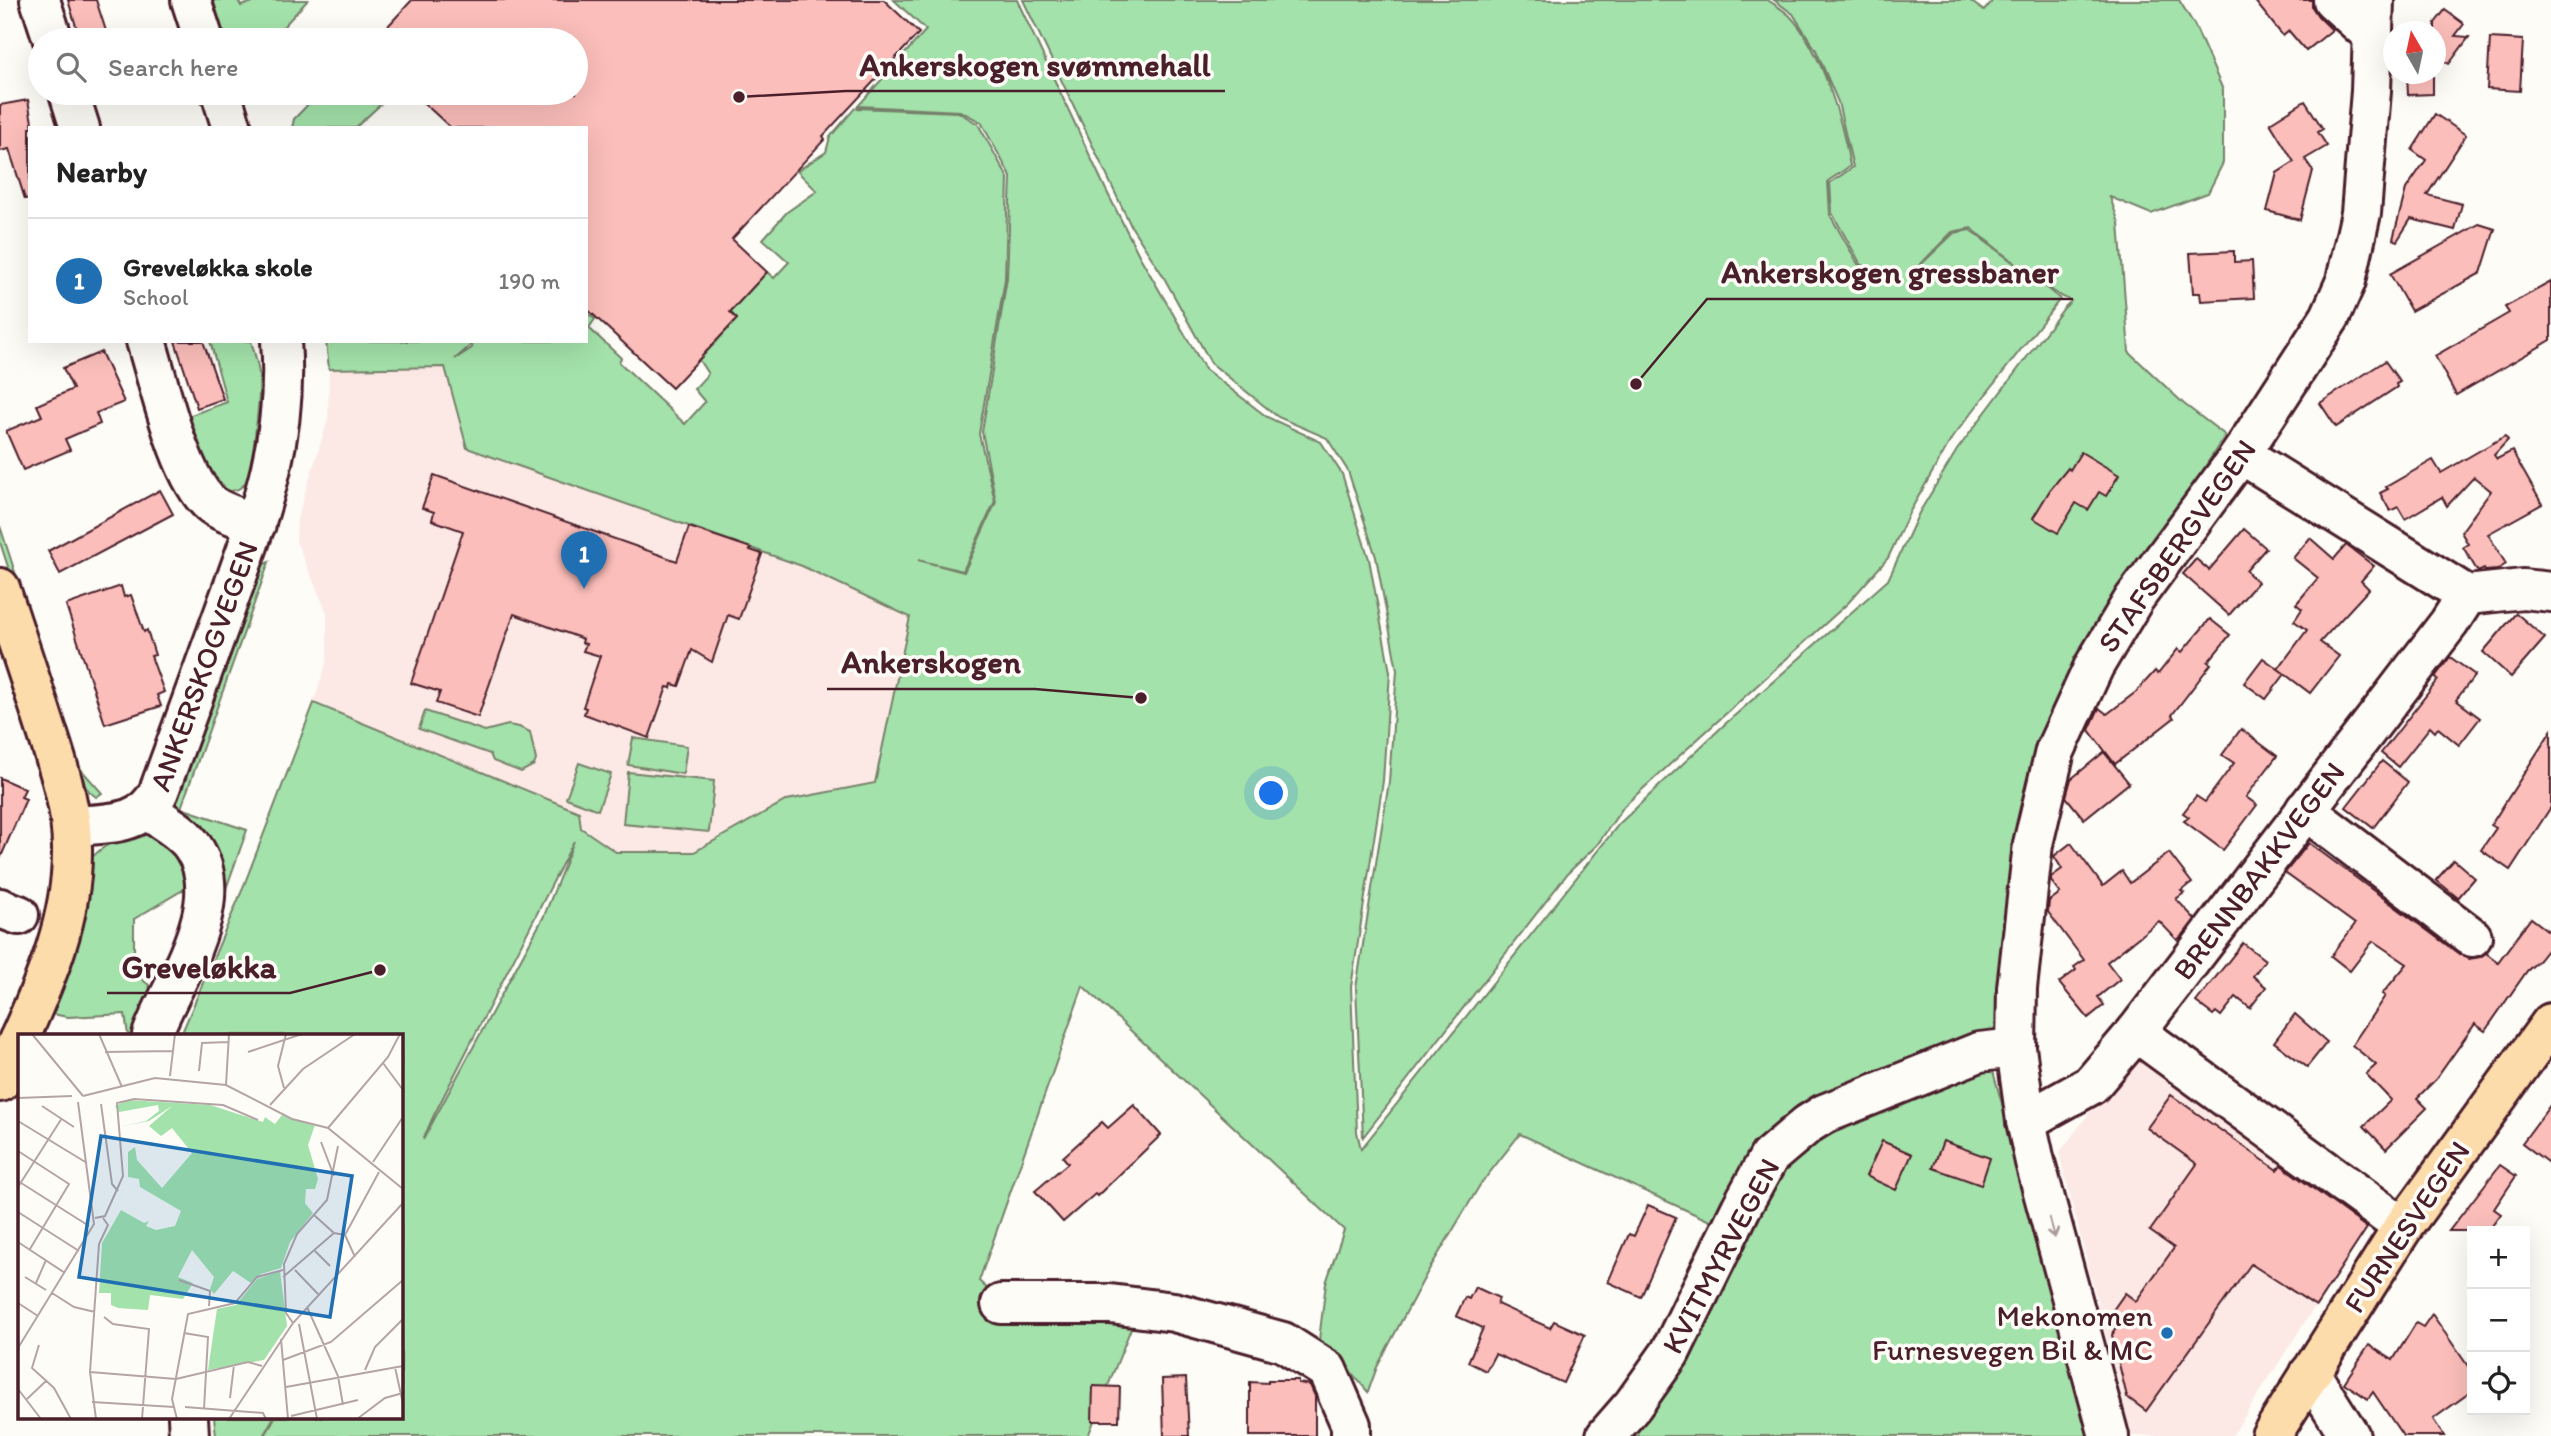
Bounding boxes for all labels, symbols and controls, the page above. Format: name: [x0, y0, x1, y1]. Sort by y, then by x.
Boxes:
north arrow: [2383, 21, 2446, 84]
search box: [28, 28, 588, 105]
callout: Ankerskogen svømmehall: [846, 38, 1225, 91]
text: Ankerskogen svømmehall: [858, 46, 1211, 84]
icon: search: [52, 48, 90, 86]
text: Search here: [108, 51, 238, 83]
text: Nearby: [56, 153, 147, 190]
callout: Ankerskogen gressbaner: [1707, 246, 2073, 299]
text: Greveløkka skole: [123, 251, 313, 283]
text: Ankerskogen gressbaner: [1720, 253, 2060, 291]
text: 1: [74, 267, 84, 295]
text: 190 m: [499, 267, 560, 295]
text: School: [123, 283, 188, 311]
street label: STAFSBERGVEGEN: [2089, 432, 2264, 659]
pin: 1: [561, 531, 607, 589]
street label: ANKERSKOGVEGEN: [141, 536, 266, 796]
callout: Ankerskogen: [827, 636, 1035, 689]
text: Ankerskogen: [840, 643, 1022, 681]
street label: BRENNBAKKVEGEN: [2165, 754, 2353, 987]
your location: [1254, 776, 1288, 810]
callout: Greveløkka: [107, 940, 290, 993]
text: Greveløkka: [122, 948, 277, 986]
inset map: [18, 1034, 402, 1418]
street label: FURNESVEGEN: [2335, 1134, 2478, 1320]
street label: KVITMYRVEGEN: [1654, 1152, 1788, 1360]
one-way arrow: [2046, 1216, 2059, 1239]
map controls: [2467, 1226, 2530, 1415]
button: +: [2467, 1226, 2530, 1289]
button: −: [2467, 1289, 2530, 1352]
place label: Mekonomen Furnesvegen Bil & MC: [1872, 1297, 2153, 1368]
marker: Mekonomen Furnesvegen Bil & MC: [2159, 1325, 2175, 1341]
button: locate: [2467, 1352, 2530, 1415]

